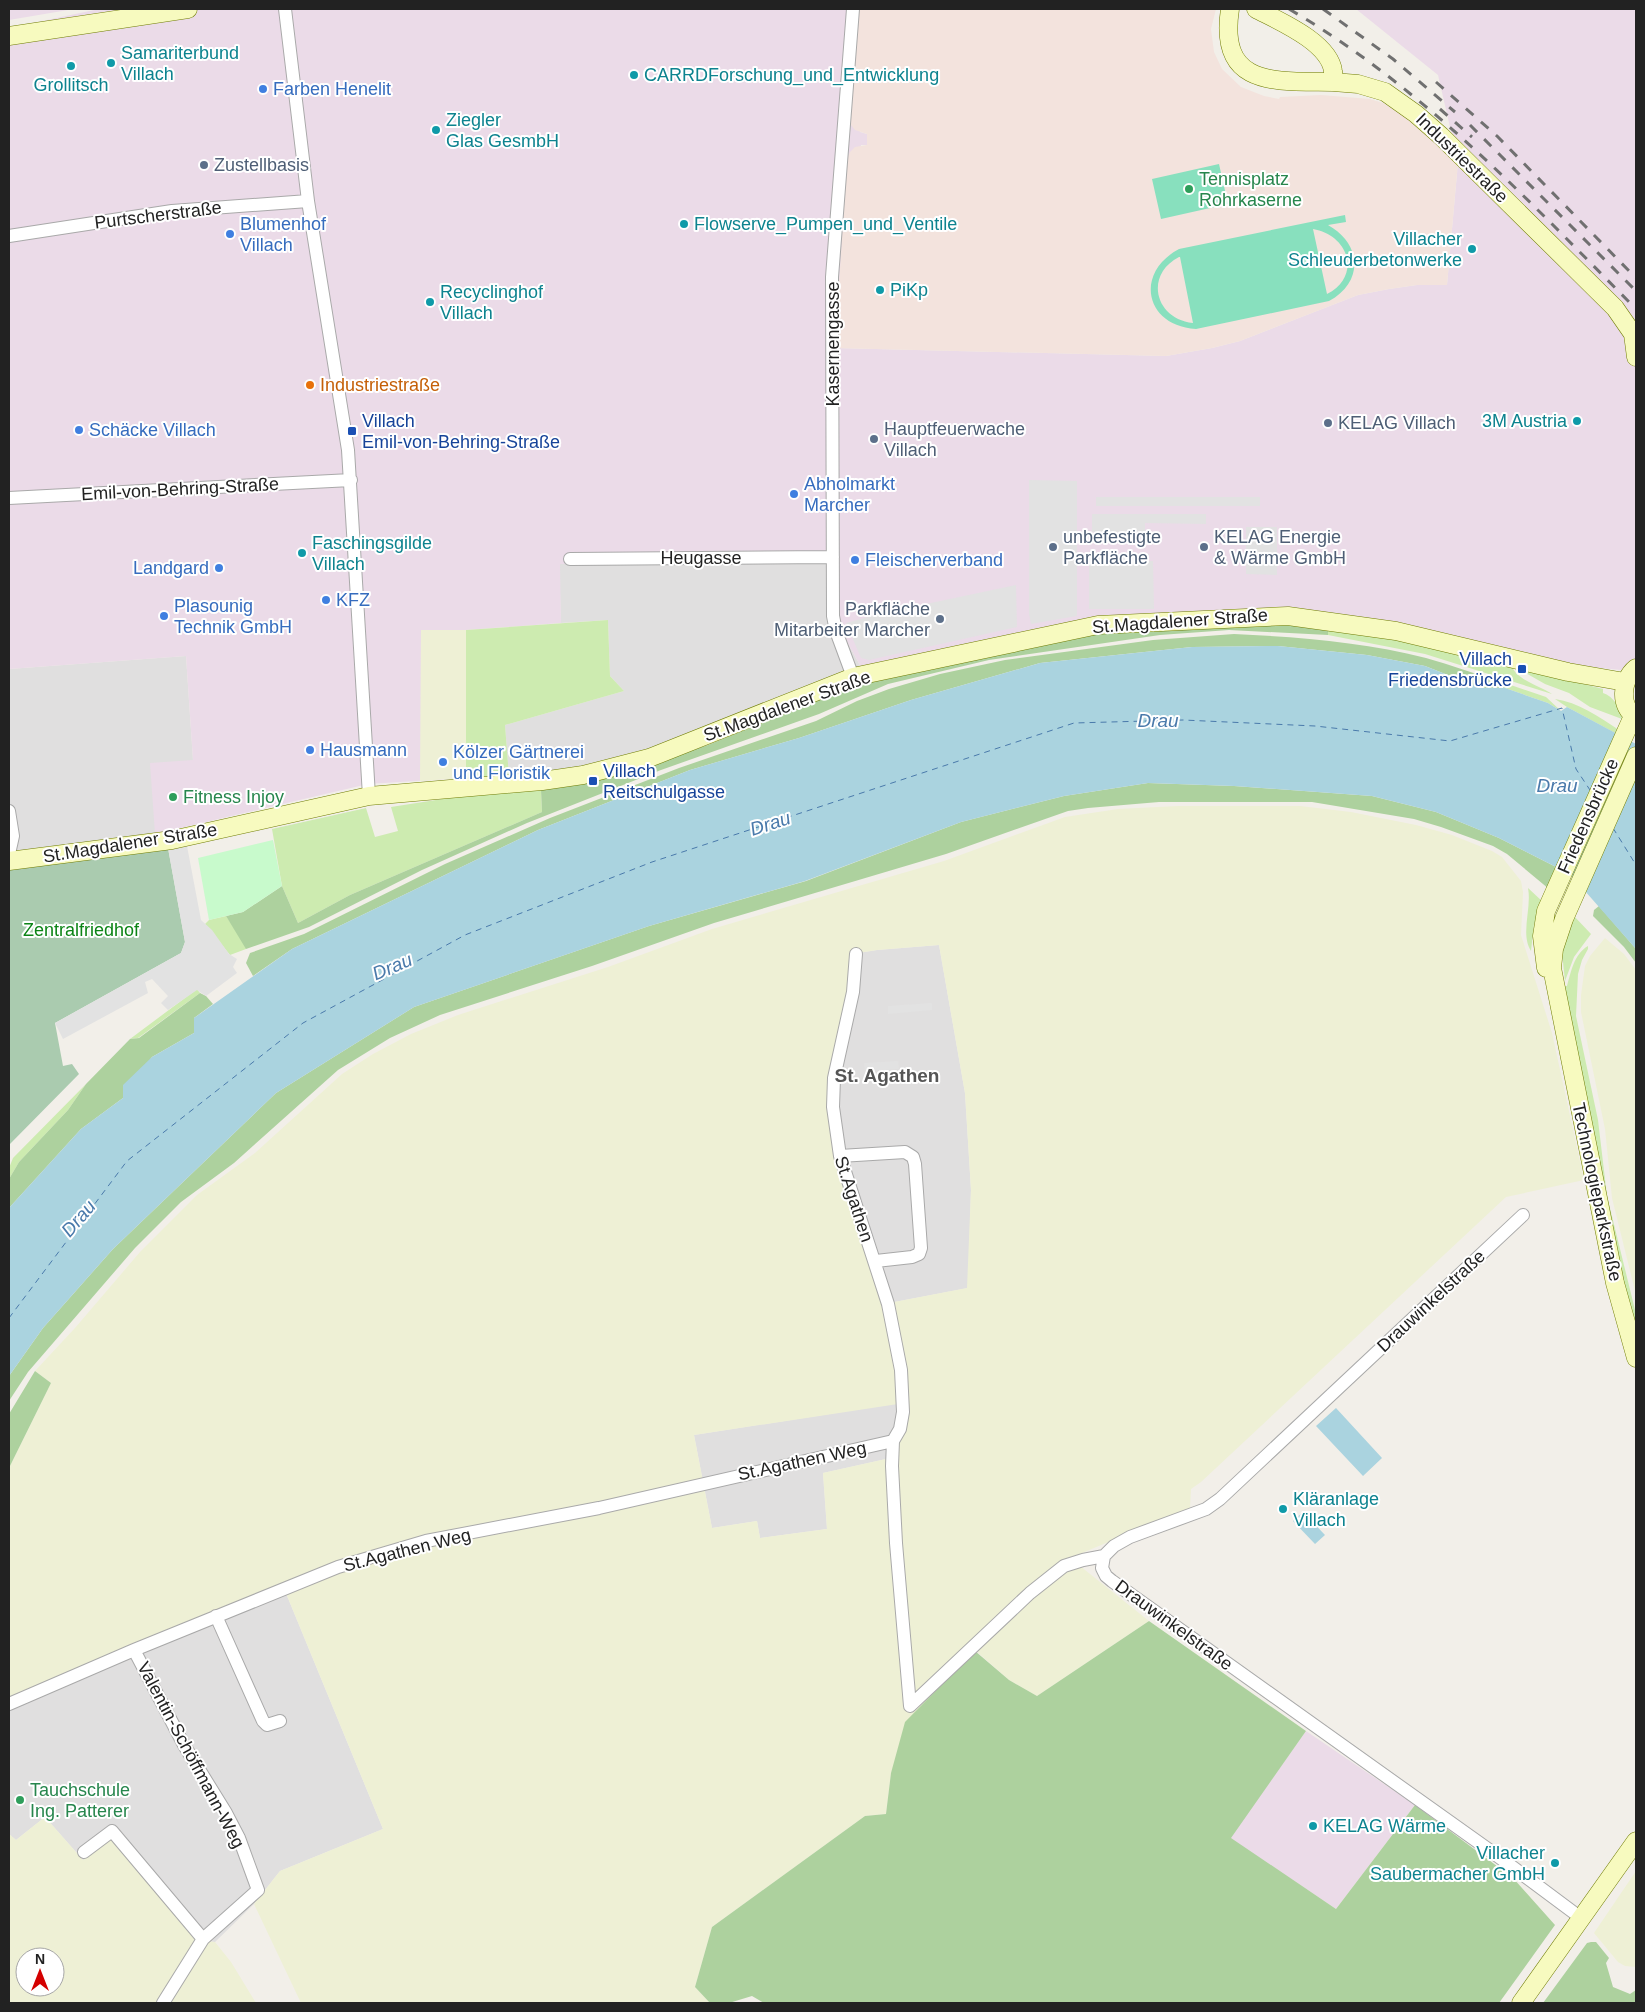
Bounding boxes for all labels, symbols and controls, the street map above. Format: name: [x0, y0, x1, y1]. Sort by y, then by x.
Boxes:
place label: Samariterbund Villach: [121, 43, 239, 84]
marker: Samariterbund Villach: [105, 57, 117, 69]
marker: Grollitsch: [65, 60, 77, 72]
place label: CARRDForschung_und_Entwicklung: [644, 65, 939, 86]
marker: CARRDForschung_und_Entwicklung: [628, 69, 640, 81]
place label: Grollitsch: [33, 75, 109, 95]
place label: Farben Henelit: [273, 79, 391, 99]
marker: Farben Henelit: [257, 83, 269, 95]
street label: Industriestraße: [1412, 109, 1512, 207]
place label: Ziegler Glas GesmbH: [446, 110, 559, 151]
marker: Ziegler Glas GesmbH: [430, 124, 442, 136]
place label: Zustellbasis: [214, 155, 309, 175]
marker: Zustellbasis: [198, 159, 210, 171]
place label: Tennisplatz Rohrkaserne: [1199, 169, 1302, 210]
marker: Tennisplatz Rohrkaserne: [1183, 183, 1195, 195]
street label: Purtscherstraße: [93, 197, 223, 233]
place label: Blumenhof Villach: [240, 214, 327, 255]
place label: Flowserve_Pumpen_und_Ventile: [694, 214, 957, 235]
marker: Flowserve_Pumpen_und_Ventile: [678, 218, 690, 230]
marker: Blumenhof Villach: [224, 228, 236, 240]
place label: Villacher Schleuderbetonwerke: [1288, 229, 1462, 270]
marker: Villacher Schleuderbetonwerke: [1466, 243, 1478, 255]
place label: PiKp: [890, 280, 928, 300]
street label: Kasernengasse: [823, 281, 843, 407]
place label: Recyclinghof Villach: [440, 282, 544, 323]
marker: PiKp: [874, 284, 886, 296]
marker: Recyclinghof Villach: [424, 296, 436, 308]
place label: Industriestraße: [320, 375, 440, 395]
marker: Industriestraße: [304, 379, 316, 391]
place label: Villach Emil-von-Behring-Straße: [362, 411, 560, 452]
place label: 3M Austria: [1482, 411, 1568, 431]
place label: KELAG Villach: [1338, 413, 1456, 433]
marker: 3M Austria: [1571, 415, 1583, 427]
marker: KELAG Villach: [1322, 417, 1334, 429]
place label: Hauptfeuerwache Villach: [884, 419, 1025, 460]
place label: Schäcke Villach: [89, 420, 216, 440]
marker: Schäcke Villach: [73, 424, 85, 436]
marker: Villach Emil-von-Behring-Straße: [346, 425, 358, 437]
marker: Hauptfeuerwache Villach: [868, 433, 880, 445]
street label: Emil-von-Behring-Straße: [81, 474, 279, 504]
place label: Abholmarkt Marcher: [804, 474, 895, 515]
marker: Abholmarkt Marcher: [788, 488, 800, 500]
place label: unbefestigte Parkfläche: [1063, 527, 1161, 568]
place label: KELAG Energie & Wärme GmbH: [1214, 527, 1346, 568]
place label: Faschingsgilde Villach: [312, 533, 432, 574]
marker: unbefestigte Parkfläche: [1047, 541, 1059, 553]
marker: KELAG Energie & Wärme GmbH: [1198, 541, 1210, 553]
marker: Faschingsgilde Villach: [296, 547, 308, 559]
street label: Heugasse: [660, 548, 742, 568]
place label: Fleischerverband: [865, 550, 1003, 570]
marker: Fleischerverband: [849, 554, 861, 566]
place label: Landgard: [133, 558, 209, 578]
marker: Landgard: [213, 562, 225, 574]
place label: KFZ: [336, 590, 370, 610]
marker: KFZ: [320, 594, 332, 606]
place label: Plasounig Technik GmbH: [174, 596, 292, 637]
place label: Parkfläche Mitarbeiter Marcher: [774, 599, 930, 640]
street label: St.Magdalener Straße: [1091, 605, 1269, 637]
marker: Plasounig Technik GmbH: [158, 610, 170, 622]
marker: Parkfläche Mitarbeiter Marcher: [934, 613, 946, 625]
place label: Villach Friedensbrücke: [1388, 649, 1512, 690]
marker: Villach Friedensbrücke: [1516, 663, 1528, 675]
street label: St.Magdalener Straße: [701, 666, 873, 746]
water label: Drau: [1137, 710, 1179, 731]
place label: Hausmann: [320, 740, 407, 760]
place label: Kölzer Gärtnerei und Floristik: [453, 742, 584, 783]
marker: Hausmann: [304, 744, 316, 756]
street label: Friedensbrücke: [1554, 755, 1622, 877]
marker: Kölzer Gärtnerei und Floristik: [437, 756, 449, 768]
place label: Villach Reitschulgasse: [603, 761, 725, 802]
marker: Villach Reitschulgasse: [587, 775, 599, 787]
water label: Drau: [1536, 775, 1578, 796]
place label: Fitness Injoy: [183, 787, 284, 807]
marker: Fitness Injoy: [167, 791, 179, 803]
water label: Drau: [747, 807, 793, 840]
street label: St.Magdalener Straße: [41, 819, 219, 867]
park label: Zentralfriedhof: [23, 920, 140, 940]
water label: Drau: [369, 949, 416, 984]
district label: St. Agathen: [835, 1065, 939, 1086]
street label: Technologieparkstraße: [1568, 1101, 1626, 1283]
street label: St.Agathen: [831, 1154, 877, 1244]
water label: Drau: [57, 1196, 100, 1241]
street label: Drauwinkelstraße: [1373, 1246, 1489, 1356]
street label: St.Agathen Weg: [736, 1438, 868, 1484]
place label: Kläranlage Villach: [1293, 1489, 1379, 1530]
marker: Kläranlage Villach: [1277, 1503, 1289, 1515]
street label: St.Agathen Weg: [341, 1524, 473, 1576]
street label: Drauwinkelstraße: [1111, 1576, 1237, 1674]
street label: Valentin-Schöffmann-Weg: [133, 1658, 249, 1852]
place label: Tauchschule Ing. Patterer: [30, 1780, 130, 1821]
marker: Tauchschule Ing. Patterer: [14, 1794, 26, 1806]
place label: KELAG Wärme: [1323, 1816, 1446, 1836]
marker: KELAG Wärme: [1307, 1820, 1319, 1832]
place label: Villacher Saubermacher GmbH: [1370, 1843, 1545, 1884]
marker: Villacher Saubermacher GmbH: [1549, 1857, 1561, 1869]
north arrow: [15, 1947, 65, 1997]
text: N: [35, 1951, 45, 1967]

